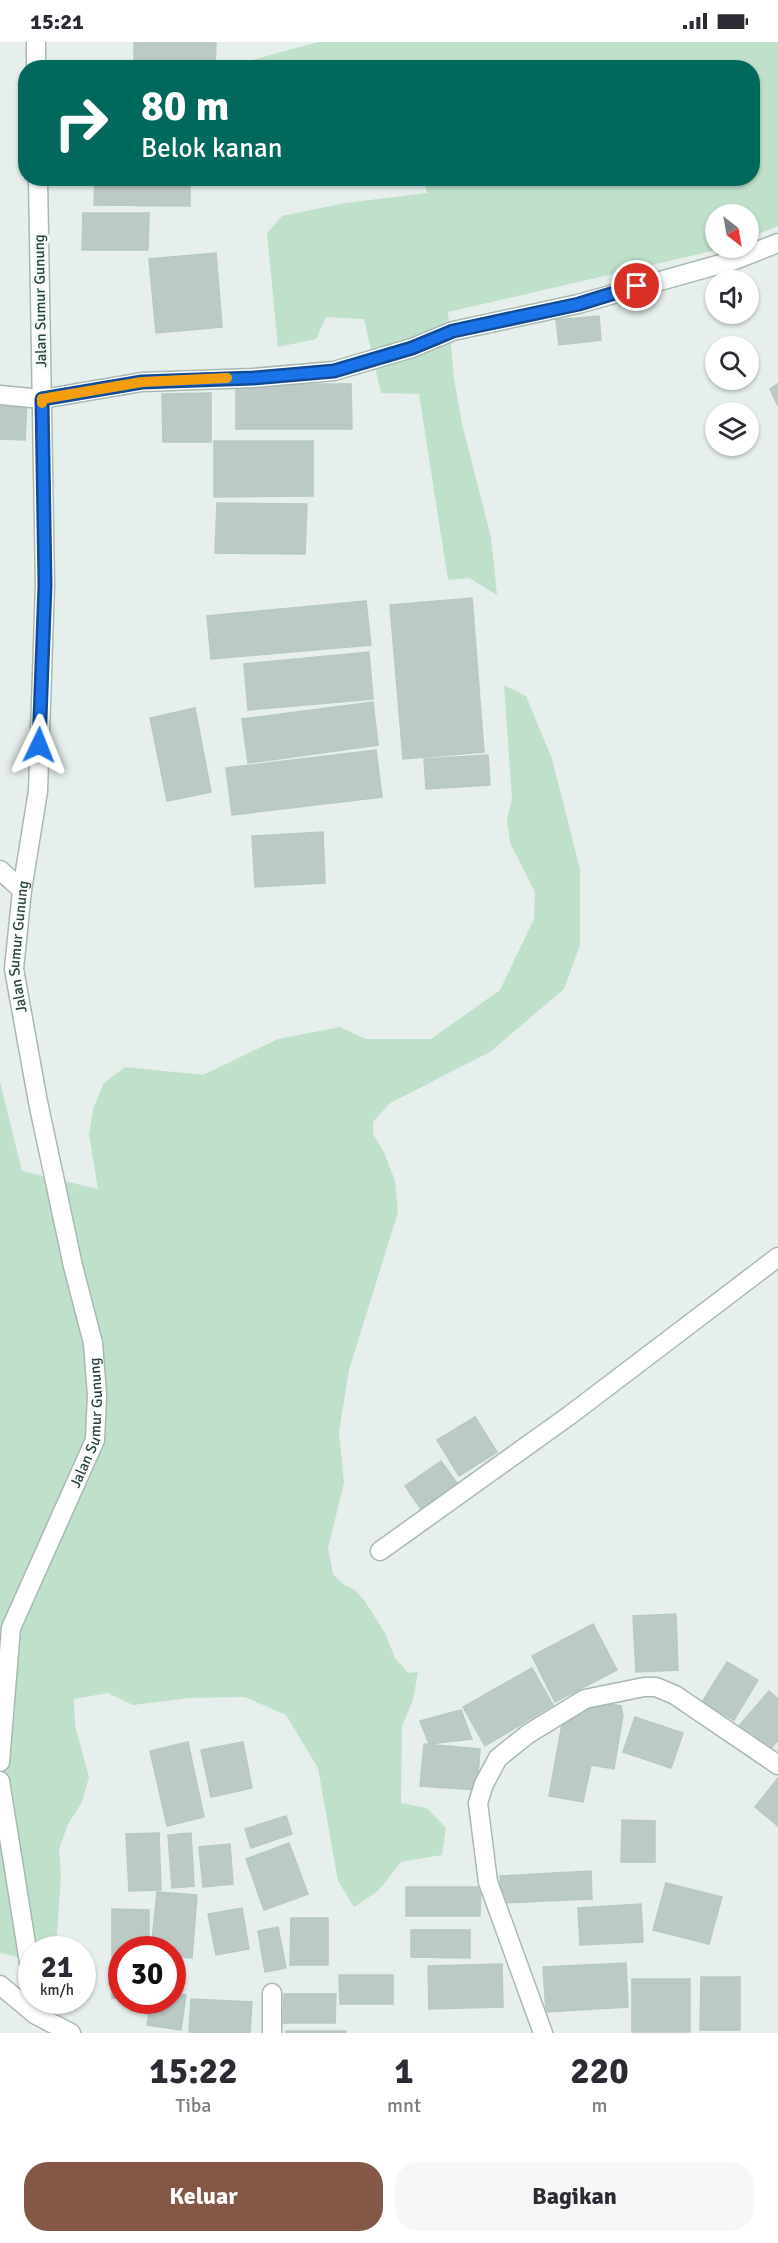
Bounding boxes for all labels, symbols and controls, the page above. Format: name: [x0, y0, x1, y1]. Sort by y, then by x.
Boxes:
text: 15:21: [30, 8, 84, 35]
text: 80 m: [141, 81, 230, 132]
icon: right: [42, 84, 120, 162]
text: Belok kanan: [141, 132, 282, 165]
north arrow: [705, 204, 759, 258]
map controls: [705, 204, 759, 456]
street label: Jalan Sumur Gunung: [30, 234, 50, 368]
pin: [611, 260, 662, 311]
icon: arrive: [620, 269, 653, 302]
button: sound: [705, 270, 759, 324]
button: search: [705, 336, 759, 390]
button: layers: [705, 402, 759, 456]
position arrow: [7, 713, 71, 777]
street label: Jalan Sumur Gunung: [5, 879, 32, 1015]
street label: Jalan Sumur Gunung: [66, 1357, 106, 1490]
speed limit sign: 30: [108, 1936, 186, 2014]
text: 21: [41, 1949, 73, 1986]
text: km/h: [40, 1981, 74, 1999]
text: 15:22: [149, 2049, 238, 2094]
text: 1: [394, 2049, 414, 2094]
text: 220: [570, 2049, 629, 2094]
text: Tiba: [176, 2093, 212, 2118]
text: mnt: [387, 2093, 421, 2118]
text: m: [592, 2093, 607, 2118]
button: Keluar: [24, 2162, 383, 2231]
button: Bagikan: [395, 2162, 754, 2231]

